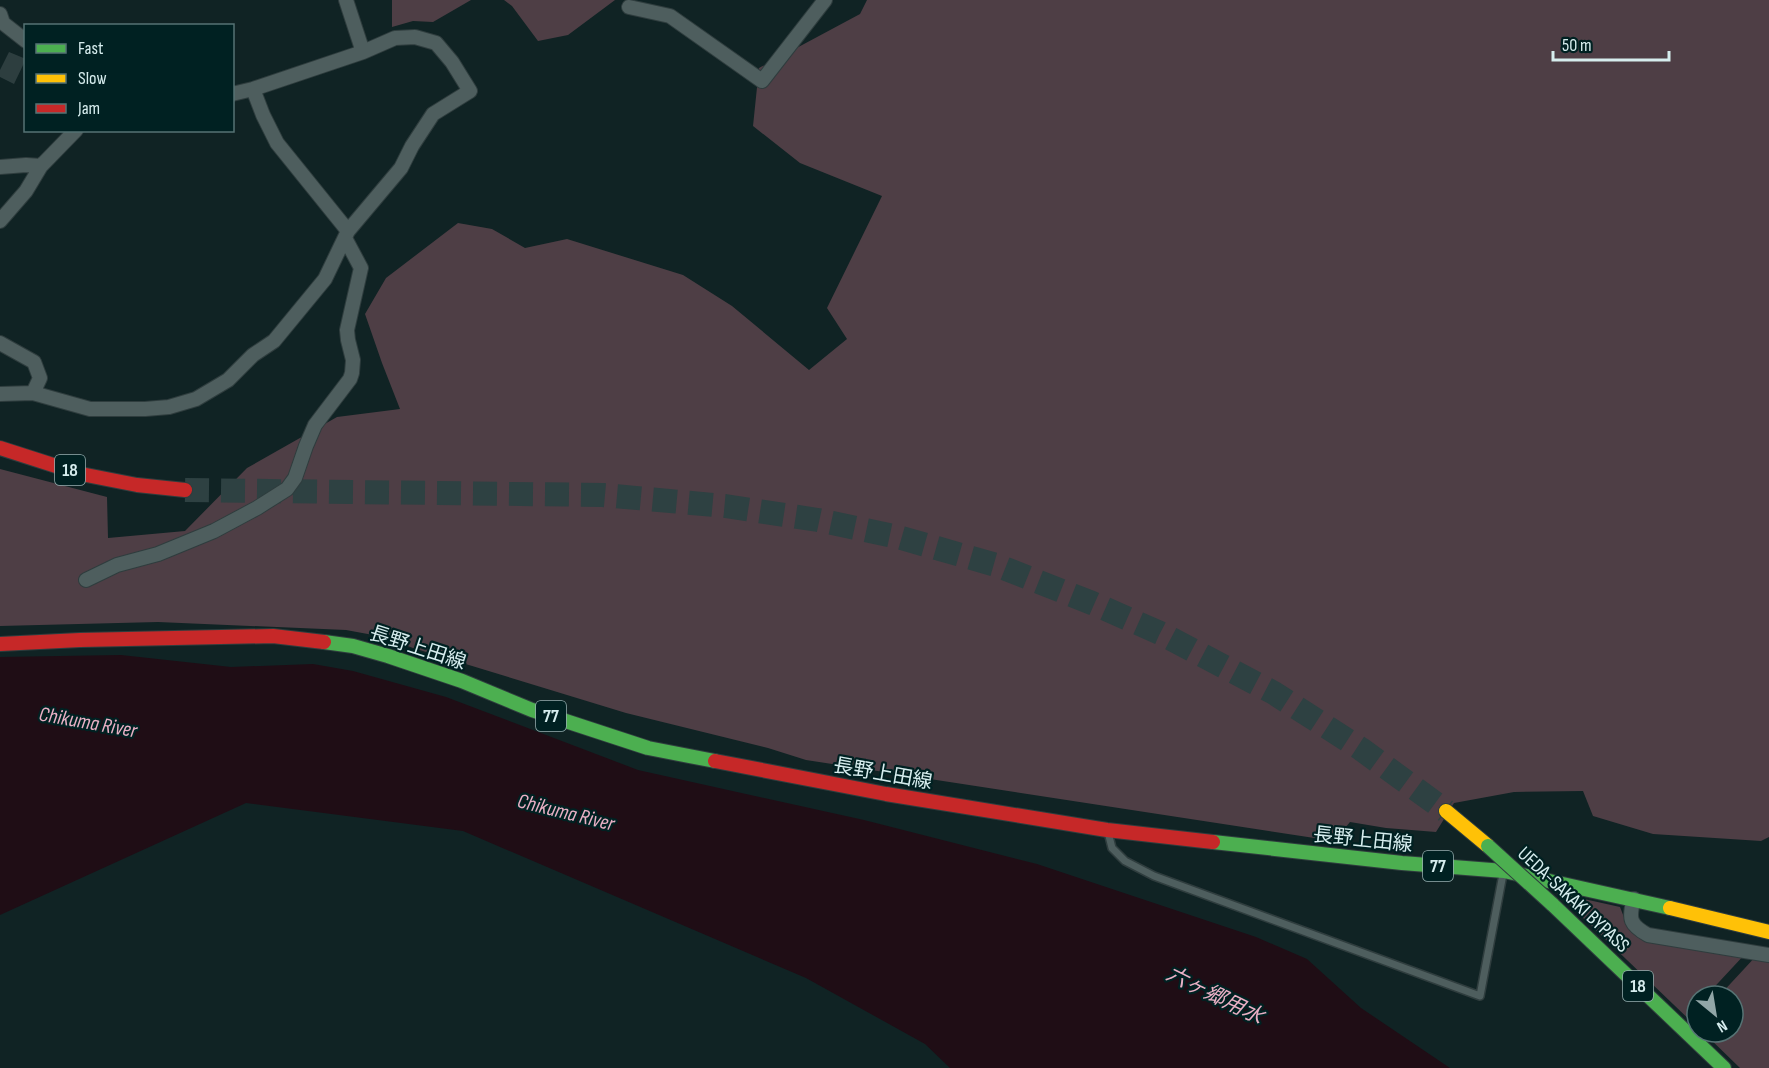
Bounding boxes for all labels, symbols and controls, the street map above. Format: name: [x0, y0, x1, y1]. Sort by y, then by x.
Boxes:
legend: [24, 24, 234, 132]
scale bar: [1553, 24, 1668, 62]
text: 50 m: [1562, 35, 1592, 56]
text: Fast: [78, 38, 104, 59]
text: Slow: [78, 68, 107, 89]
text: Jam: [77, 98, 100, 119]
road number: 18: [55, 455, 85, 485]
street label: 長野上田線: [366, 621, 469, 675]
road number: 77: [536, 701, 566, 731]
water label: Chikuma River: [37, 702, 140, 744]
street label: 長野上田線: [832, 753, 934, 794]
water label: Chikuma River: [515, 788, 618, 837]
street label: 長野上田線: [1312, 823, 1414, 857]
street label: UEDA-SAKAKI BYPASS: [1512, 842, 1634, 958]
road number: 77: [1423, 851, 1453, 881]
water label: 六ヶ郷用水: [1162, 961, 1269, 1031]
road number: 18: [1623, 971, 1653, 1001]
north arrow: [1685, 984, 1745, 1044]
text: N: [1713, 1015, 1730, 1036]

